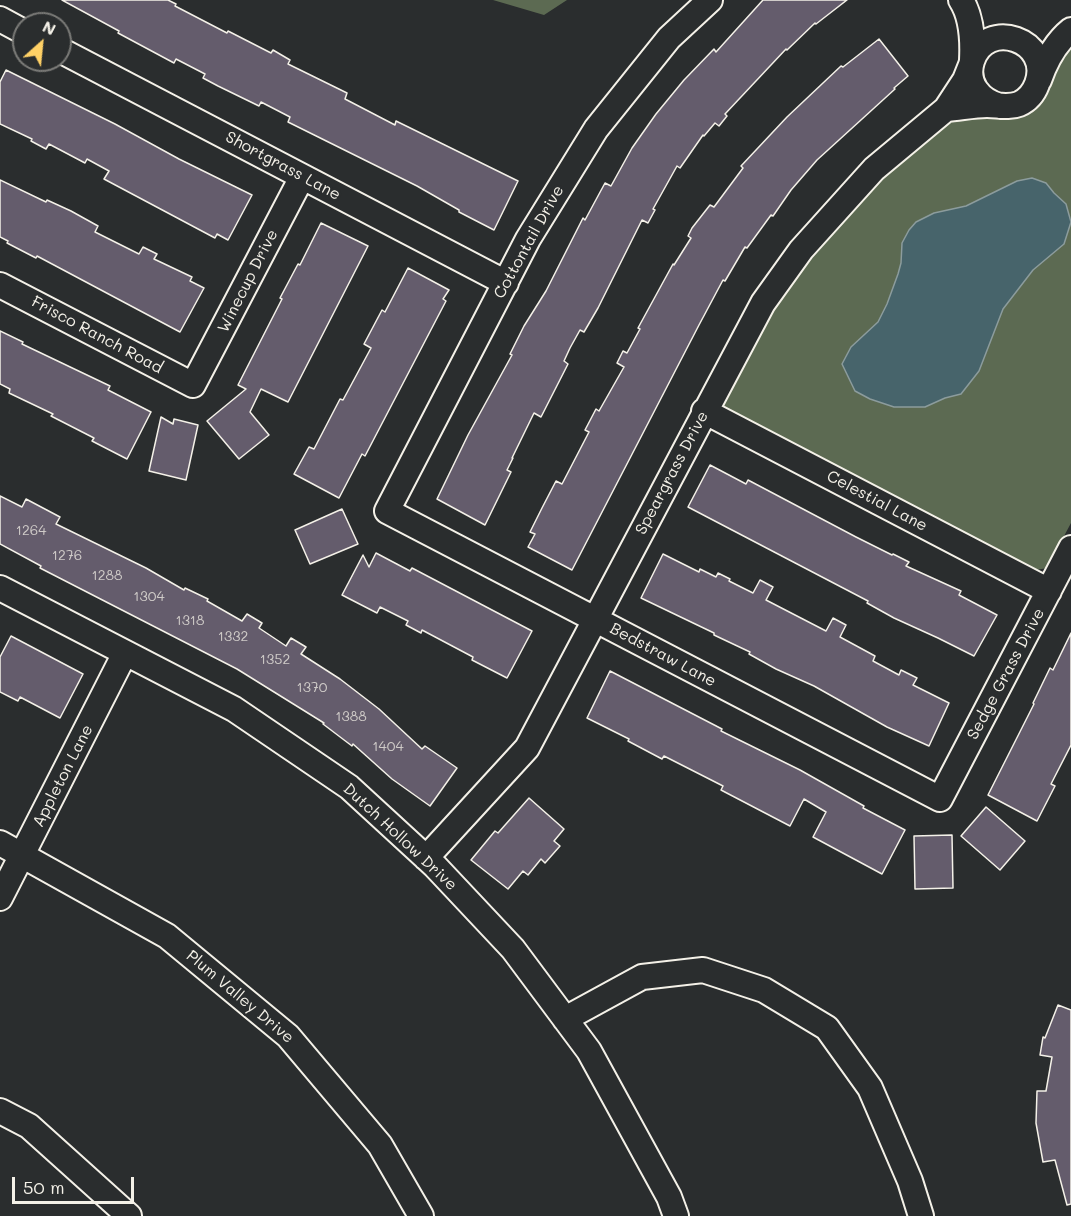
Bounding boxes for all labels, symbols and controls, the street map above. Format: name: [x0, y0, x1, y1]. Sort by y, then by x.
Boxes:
north arrow: [12, 12, 72, 72]
text: N: [39, 15, 60, 39]
street label: Shortgrass Lane: [222, 128, 344, 204]
street label: Cottontail Drive: [490, 182, 568, 302]
street label: Winecup Drive: [214, 226, 282, 336]
street label: Frisco Ranch Road: [28, 292, 166, 378]
street label: Speargrass Drive: [631, 408, 713, 538]
street label: Celestial Lane: [823, 466, 931, 536]
house number: 1264: [16, 523, 46, 539]
house number: 1276: [52, 548, 82, 564]
house number: 1288: [92, 568, 122, 584]
house number: 1304: [133, 589, 165, 605]
street label: Sedge Grass Drive: [963, 605, 1049, 743]
house number: 1318: [175, 613, 205, 629]
street label: Bedstraw Lane: [607, 619, 719, 691]
house number: 1332: [218, 629, 248, 645]
house number: 1352: [260, 652, 290, 668]
house number: 1370: [297, 680, 327, 696]
house number: 1388: [335, 709, 367, 725]
street label: Appleton Lane: [29, 722, 97, 830]
house number: 1404: [372, 739, 404, 755]
street label: Dutch Hollow Drive: [339, 779, 461, 895]
street label: Plum Valley Drive: [182, 946, 298, 1048]
scale bar: [15, 1165, 136, 1203]
text: 50 m: [23, 1175, 65, 1199]

